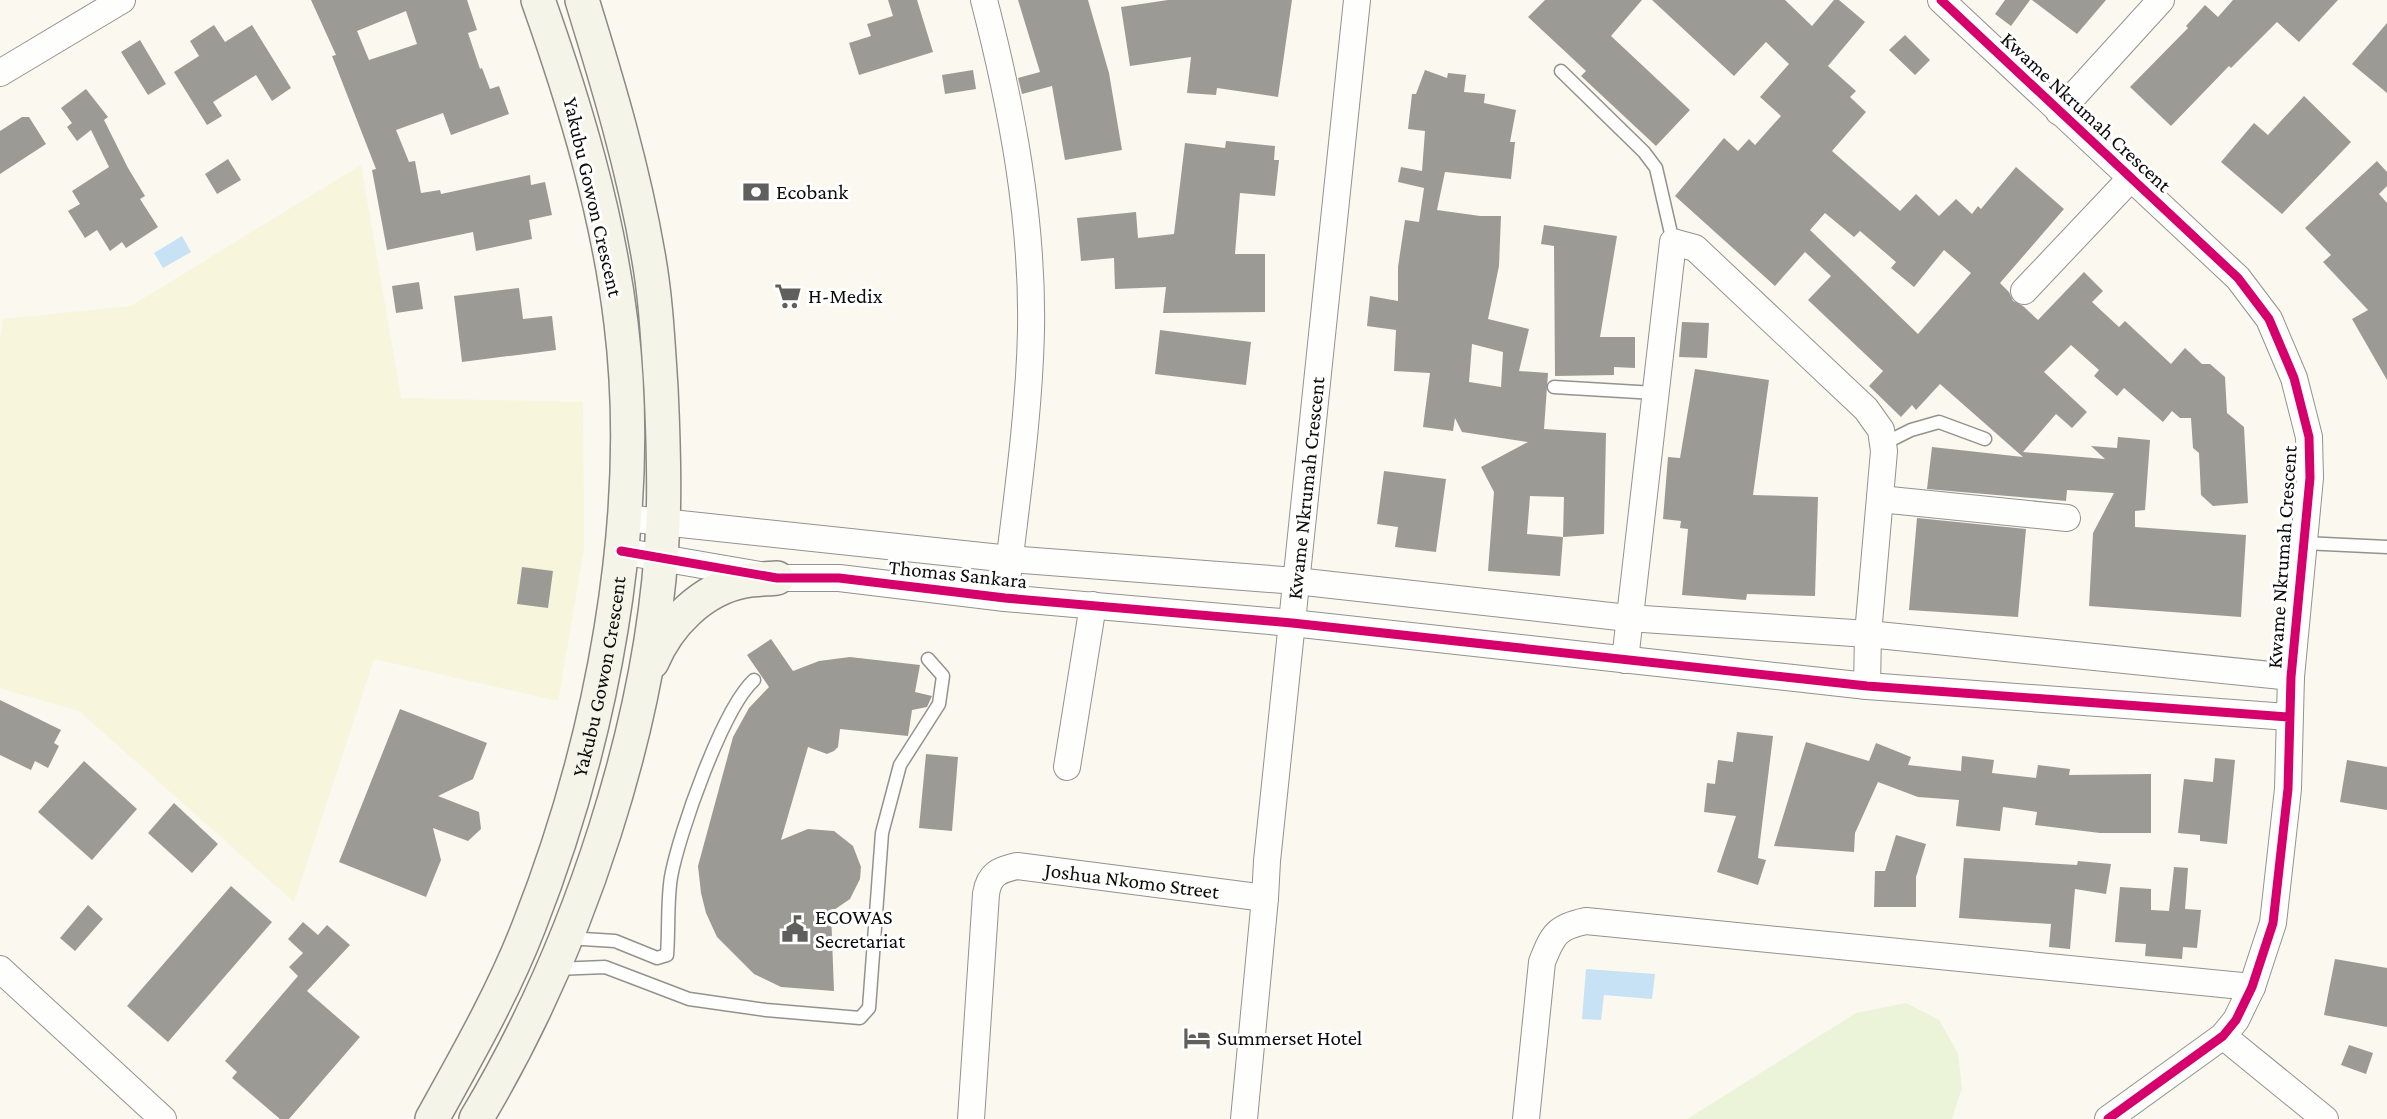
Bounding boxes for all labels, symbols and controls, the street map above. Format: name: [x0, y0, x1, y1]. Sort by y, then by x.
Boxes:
street label: Kwame Nkrumah Crescent: [1996, 27, 2177, 198]
street label: Yakubu Gowon Crescent: [558, 95, 628, 300]
bank icon: Ecobank: [741, 177, 771, 207]
place label: Ecobank: [776, 180, 848, 204]
supermarket icon: H-Medix: [773, 281, 803, 311]
place label: H-Medix: [808, 284, 883, 308]
street label: Kwame Nkrumah Crescent: [1282, 375, 1330, 601]
street label: Kwame Nkrumah Crescent: [2262, 444, 2302, 669]
street label: Thomas Sankara: [888, 555, 1029, 593]
street label: Yakubu Gowon Crescent: [567, 574, 631, 780]
street label: Joshua Nkomo Street: [1041, 857, 1222, 904]
place label: ECOWAS Secretariat: [815, 905, 906, 953]
public building icon: ECOWAS Secretariat: [780, 914, 810, 944]
hotel icon: Summerset Hotel: [1182, 1023, 1212, 1053]
place label: Summerset Hotel: [1217, 1026, 1362, 1050]

